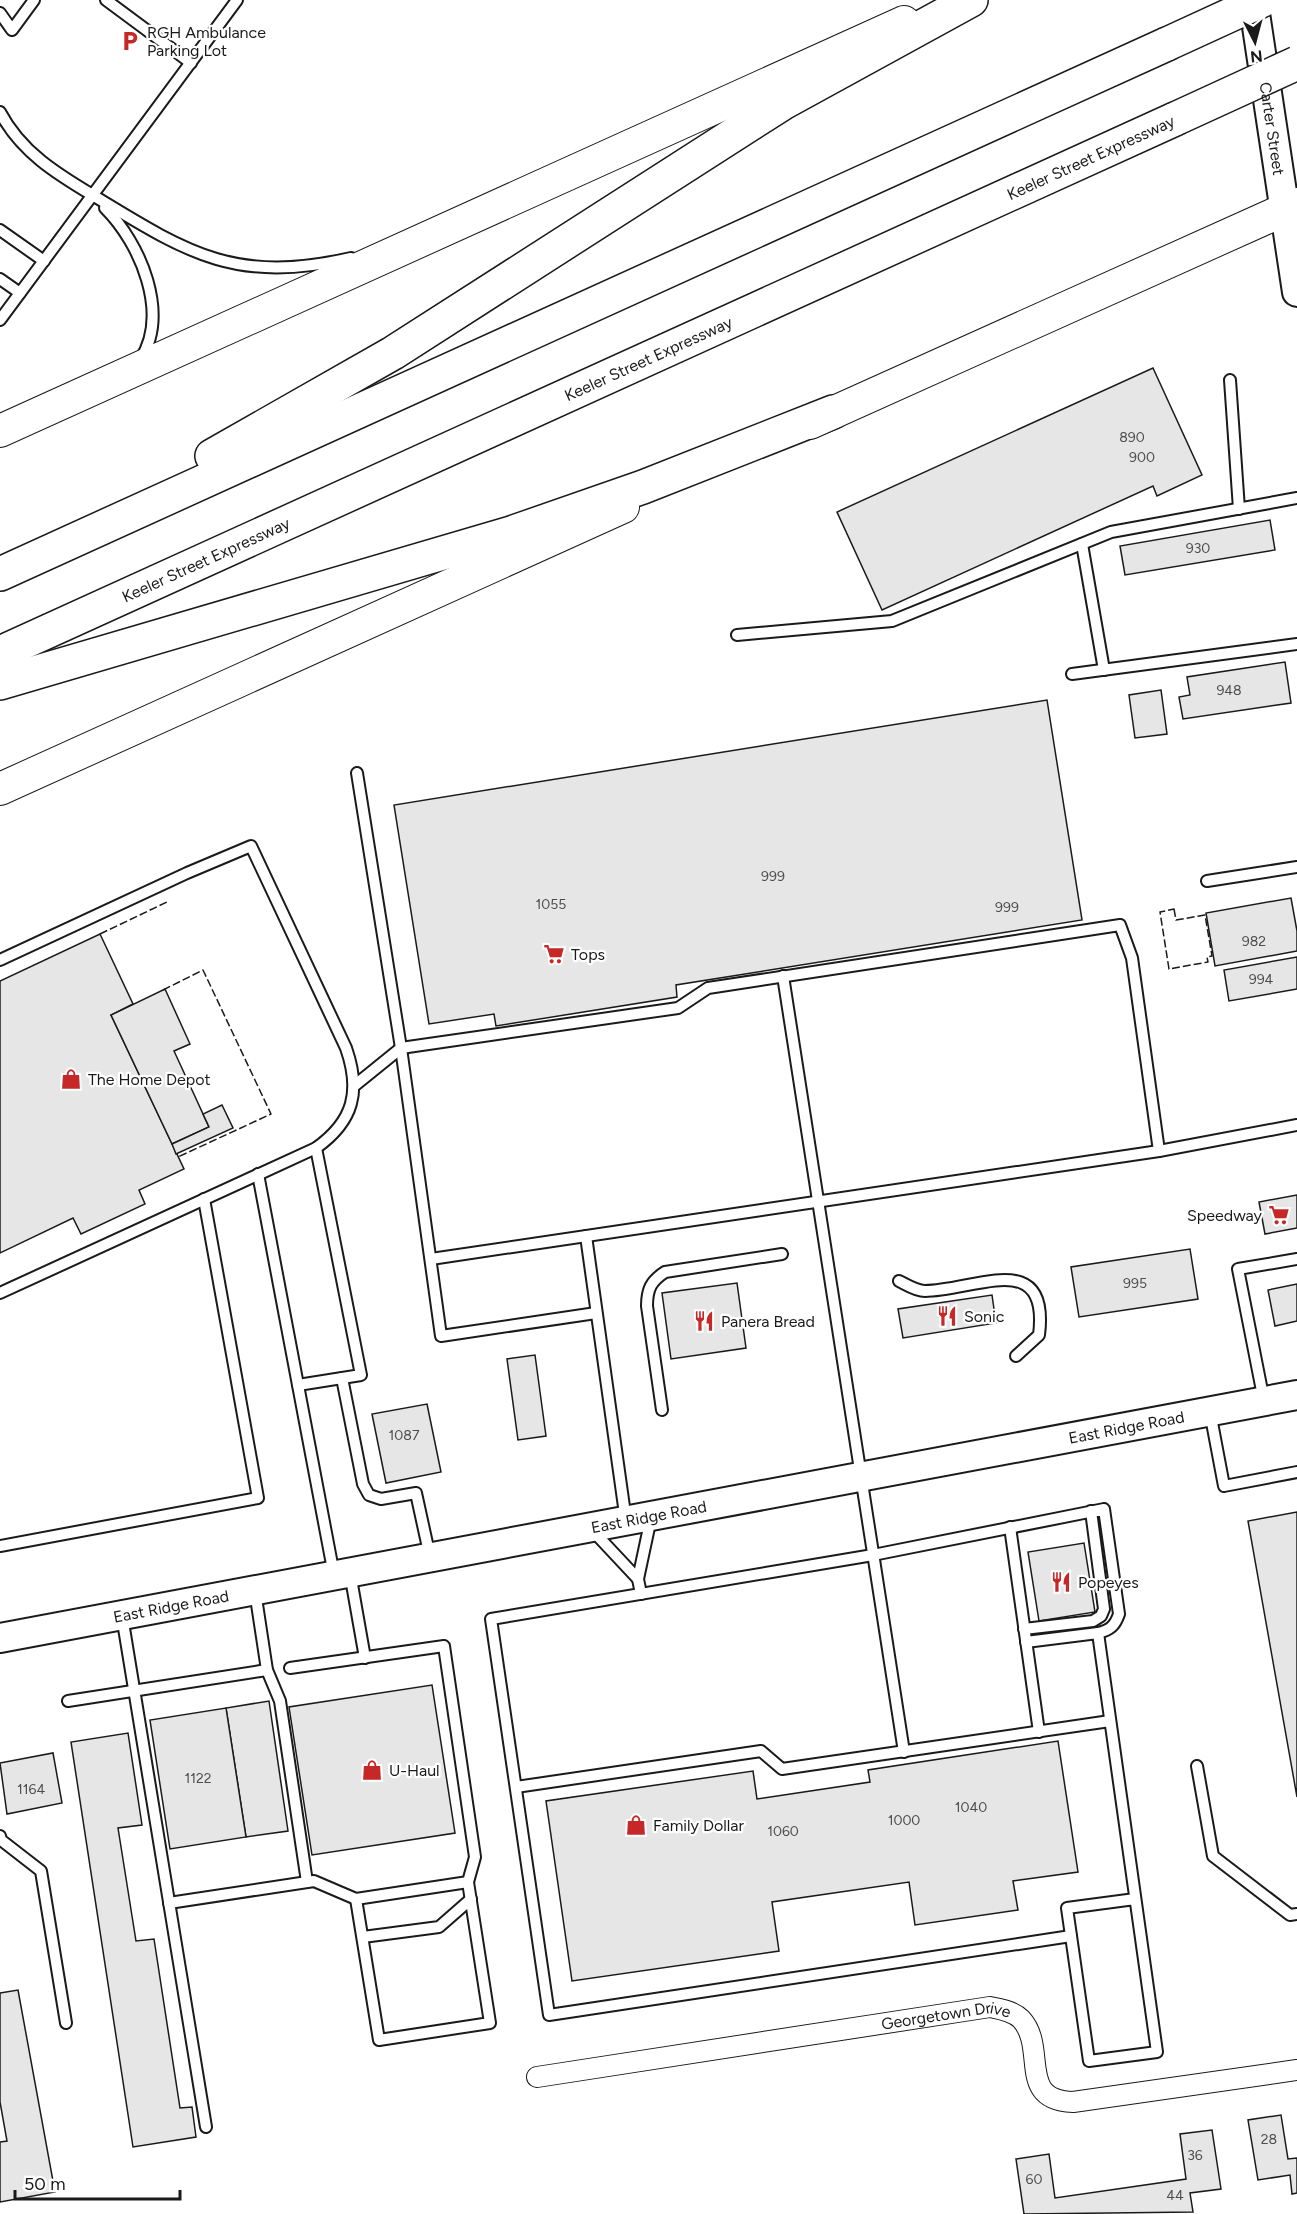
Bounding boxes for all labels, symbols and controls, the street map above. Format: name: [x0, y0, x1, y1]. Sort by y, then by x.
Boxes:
north arrow: [1225, 12, 1285, 72]
place label: RGH Ambulance Parking Lot: [147, 23, 266, 60]
parking icon: RGH Ambulance Parking Lot: [118, 29, 142, 53]
text: N: [1249, 46, 1264, 67]
street label: Carter Street: [1256, 81, 1289, 177]
street label: Keeler Street Expressway: [1004, 111, 1178, 204]
street label: Keeler Street Expressway: [561, 312, 736, 405]
house number: 890: [1119, 429, 1145, 446]
house number: 900: [1129, 449, 1155, 466]
street label: Keeler Street Expressway: [119, 513, 293, 606]
house number: 930: [1186, 540, 1210, 557]
house number: 948: [1216, 682, 1242, 699]
house number: 999: [761, 868, 785, 885]
house number: 1055: [536, 896, 566, 913]
house number: 999: [995, 899, 1019, 916]
house number: 982: [1242, 933, 1266, 950]
supermarket icon: Tops: [542, 942, 566, 966]
place label: Tops: [571, 945, 605, 964]
house number: 994: [1249, 971, 1274, 988]
shop icon: The Home Depot: [59, 1067, 83, 1091]
place label: The Home Depot: [88, 1070, 211, 1089]
supermarket icon: Speedway: [1267, 1203, 1291, 1227]
place label: Speedway: [1187, 1206, 1263, 1225]
house number: 995: [1123, 1275, 1147, 1292]
restaurant icon: Sonic: [935, 1304, 959, 1328]
place label: Sonic: [964, 1307, 1005, 1326]
restaurant icon: Panera Bread: [692, 1309, 716, 1333]
place label: Panera Bread: [721, 1312, 815, 1331]
street label: East Ridge Road: [1067, 1407, 1186, 1447]
house number: 1087: [389, 1427, 420, 1444]
street label: East Ridge Road: [589, 1496, 708, 1537]
restaurant icon: Popeyes: [1049, 1570, 1073, 1594]
place label: Popeyes: [1078, 1573, 1139, 1592]
street label: East Ridge Road: [112, 1586, 230, 1626]
shop icon: U-Haul: [360, 1758, 384, 1782]
place label: U-Haul: [389, 1761, 440, 1780]
house number: 1122: [184, 1770, 212, 1787]
house number: 1164: [17, 1781, 45, 1798]
house number: 1040: [955, 1799, 987, 1816]
house number: 1000: [888, 1812, 920, 1829]
shop icon: Family Dollar: [624, 1813, 648, 1837]
place label: Family Dollar: [653, 1816, 744, 1835]
house number: 1060: [767, 1823, 799, 1840]
street label: Georgetown Drive: [880, 1997, 1014, 2033]
house number: 28: [1261, 2131, 1277, 2148]
house number: 36: [1187, 2147, 1203, 2164]
scale bar: [15, 2163, 180, 2201]
house number: 60: [1026, 2171, 1042, 2188]
text: 50 m: [24, 2173, 66, 2195]
house number: 44: [1166, 2187, 1184, 2204]

